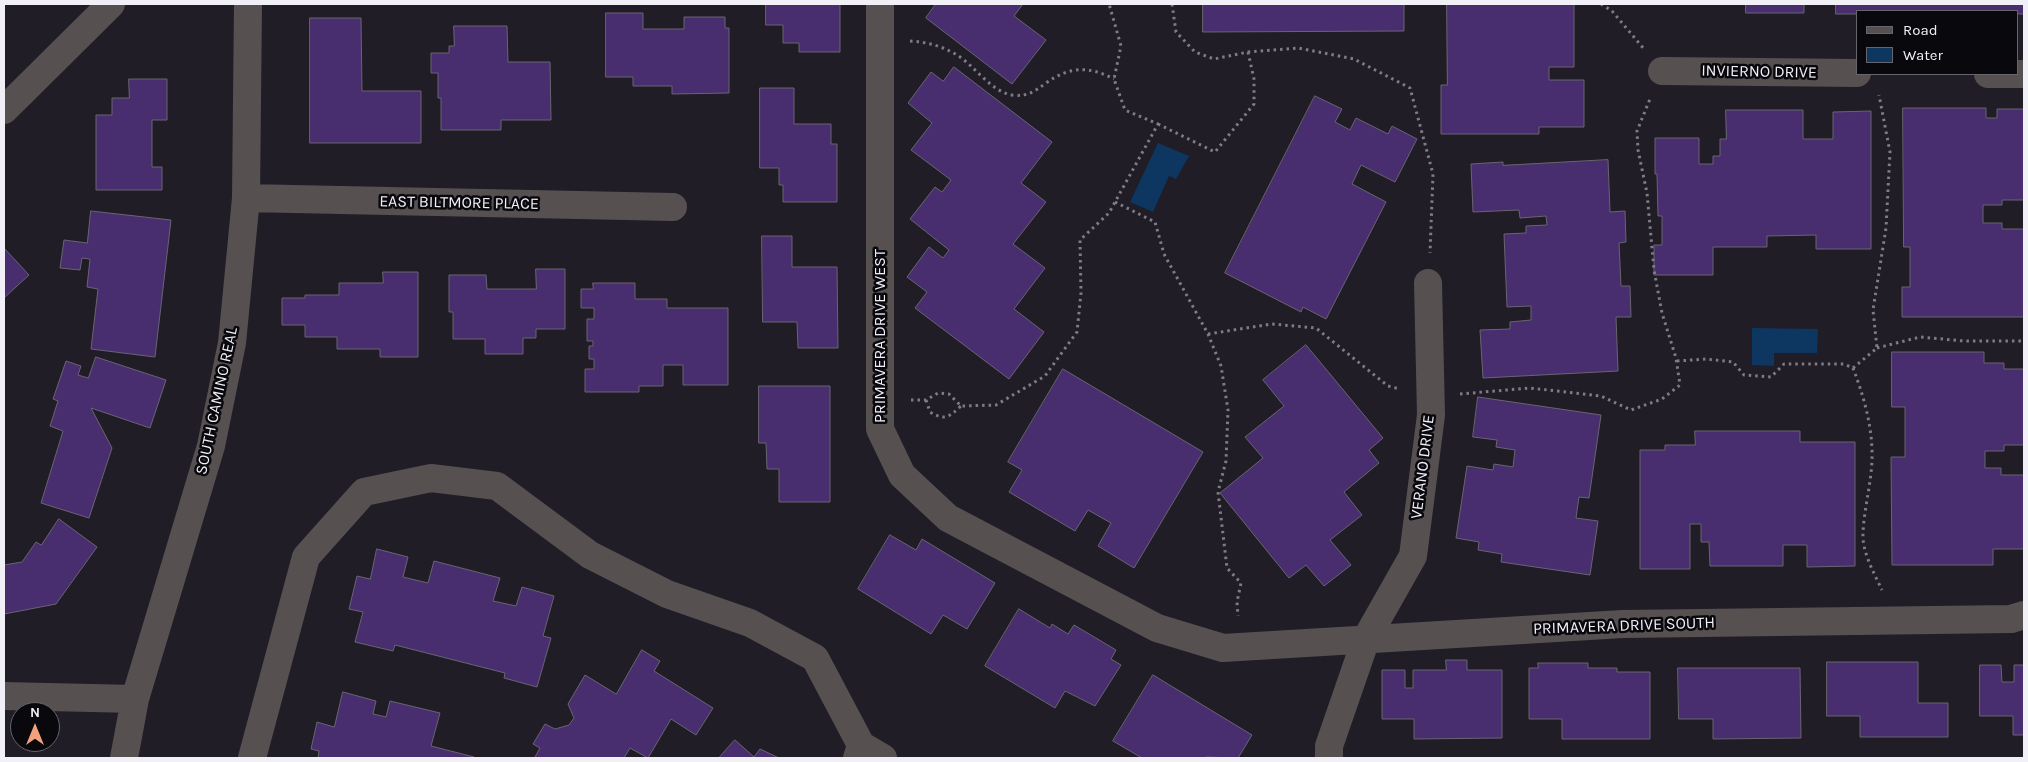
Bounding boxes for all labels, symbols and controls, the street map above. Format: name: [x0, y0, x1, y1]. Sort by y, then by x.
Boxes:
legend: [1856, 10, 2018, 75]
text: Road: [1903, 21, 1938, 39]
text: Water: [1903, 46, 1943, 64]
street label: INVIERNO DRIVE: [1701, 61, 1817, 83]
street label: EAST BILTMORE PLACE: [379, 192, 539, 214]
street label: PRIMAVERA DRIVE WEST: [870, 249, 890, 423]
street label: SOUTH CAMINO REAL: [192, 325, 242, 477]
street label: VERANO DRIVE: [1407, 414, 1439, 520]
street label: PRIMAVERA DRIVE SOUTH: [1533, 613, 1715, 639]
north arrow: [10, 702, 60, 752]
text: N: [30, 704, 40, 721]

